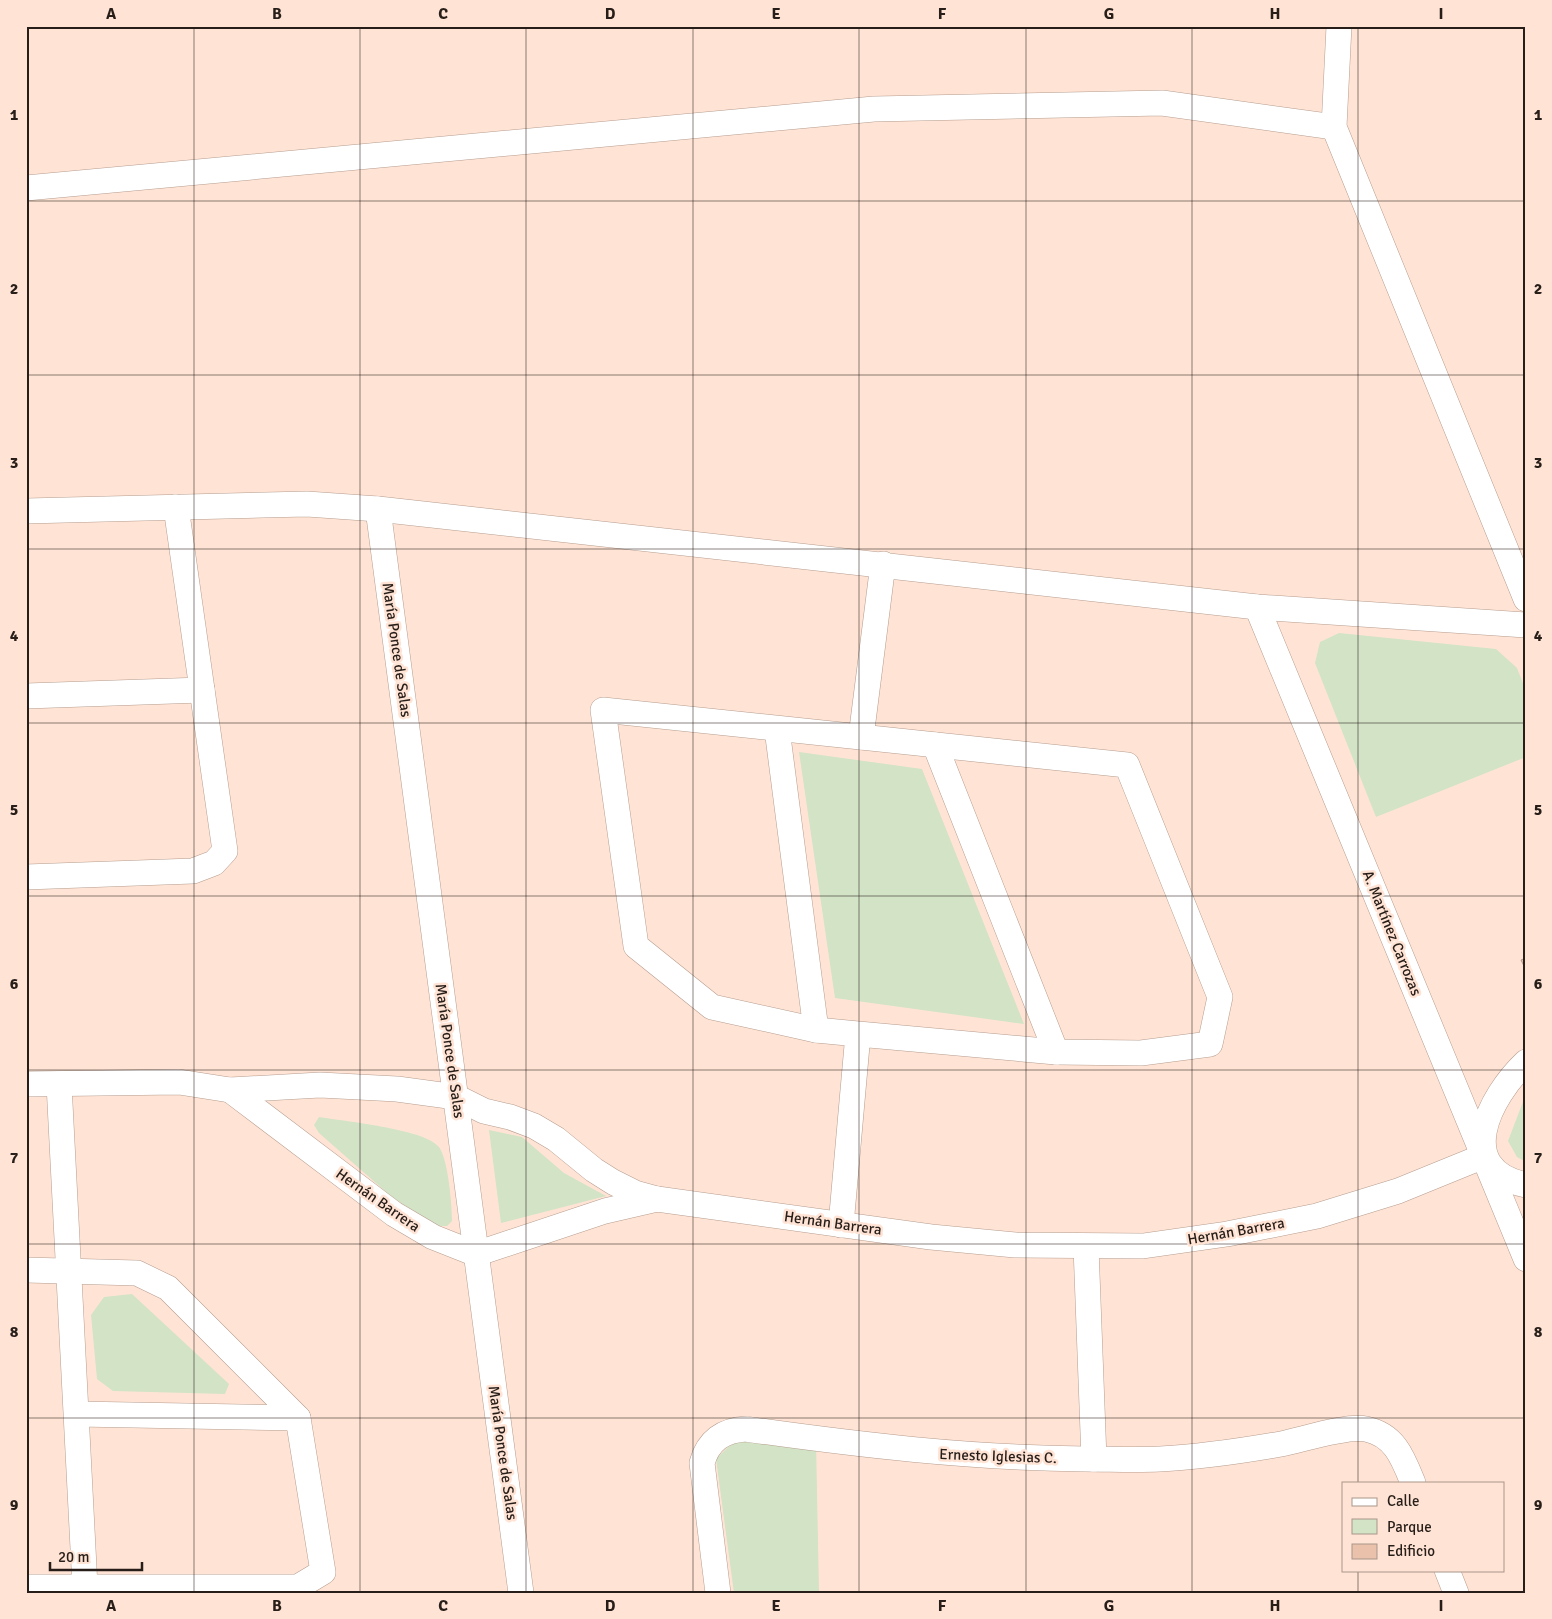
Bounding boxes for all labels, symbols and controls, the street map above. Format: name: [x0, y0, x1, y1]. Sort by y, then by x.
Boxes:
text: A: [106, 4, 117, 24]
text: B: [272, 4, 282, 24]
text: C: [438, 4, 448, 24]
text: D: [605, 4, 616, 24]
text: E: [771, 4, 781, 24]
text: F: [938, 4, 947, 24]
text: G: [1104, 4, 1114, 24]
text: H: [1270, 4, 1280, 24]
text: I: [1438, 4, 1444, 24]
text: 1: [10, 105, 19, 125]
text: 1: [1534, 105, 1543, 125]
text: 2: [10, 279, 18, 299]
text: 2: [1534, 279, 1542, 299]
text: 3: [10, 453, 18, 473]
text: 3: [1534, 453, 1542, 473]
street label: María Ponce de Salas: [379, 582, 415, 719]
text: 4: [10, 626, 19, 646]
text: 4: [1534, 626, 1543, 646]
text: 5: [10, 800, 18, 820]
text: 5: [1534, 800, 1542, 820]
street label: A. Martínez Carrozas: [1359, 868, 1425, 999]
text: 6: [10, 974, 19, 994]
text: 6: [1534, 974, 1543, 994]
street label: María Ponce de Salas: [432, 983, 468, 1120]
text: 7: [10, 1148, 19, 1168]
text: 7: [1534, 1148, 1543, 1168]
street label: Hernán Barrera: [333, 1164, 423, 1236]
street label: Hernán Barrera: [783, 1207, 883, 1239]
street label: Hernán Barrera: [1186, 1214, 1286, 1248]
text: 8: [10, 1322, 19, 1342]
text: 8: [1534, 1322, 1543, 1342]
street label: María Ponce de Salas: [485, 1385, 521, 1522]
street label: Ernesto Iglesias C.: [939, 1445, 1057, 1467]
legend: [1342, 1482, 1504, 1572]
text: Calle: [1387, 1492, 1420, 1510]
text: 9: [10, 1495, 19, 1515]
text: 9: [1534, 1495, 1543, 1515]
text: Parque: [1387, 1518, 1432, 1536]
scale bar: [50, 1539, 142, 1571]
text: Edificio: [1387, 1542, 1435, 1560]
text: 20 m: [58, 1548, 89, 1566]
text: A: [106, 1596, 117, 1616]
text: B: [272, 1596, 282, 1616]
text: C: [438, 1596, 448, 1616]
text: D: [605, 1596, 616, 1616]
text: E: [771, 1596, 781, 1616]
text: F: [938, 1596, 947, 1616]
text: G: [1104, 1596, 1114, 1616]
text: H: [1270, 1596, 1280, 1616]
text: I: [1438, 1596, 1444, 1616]

